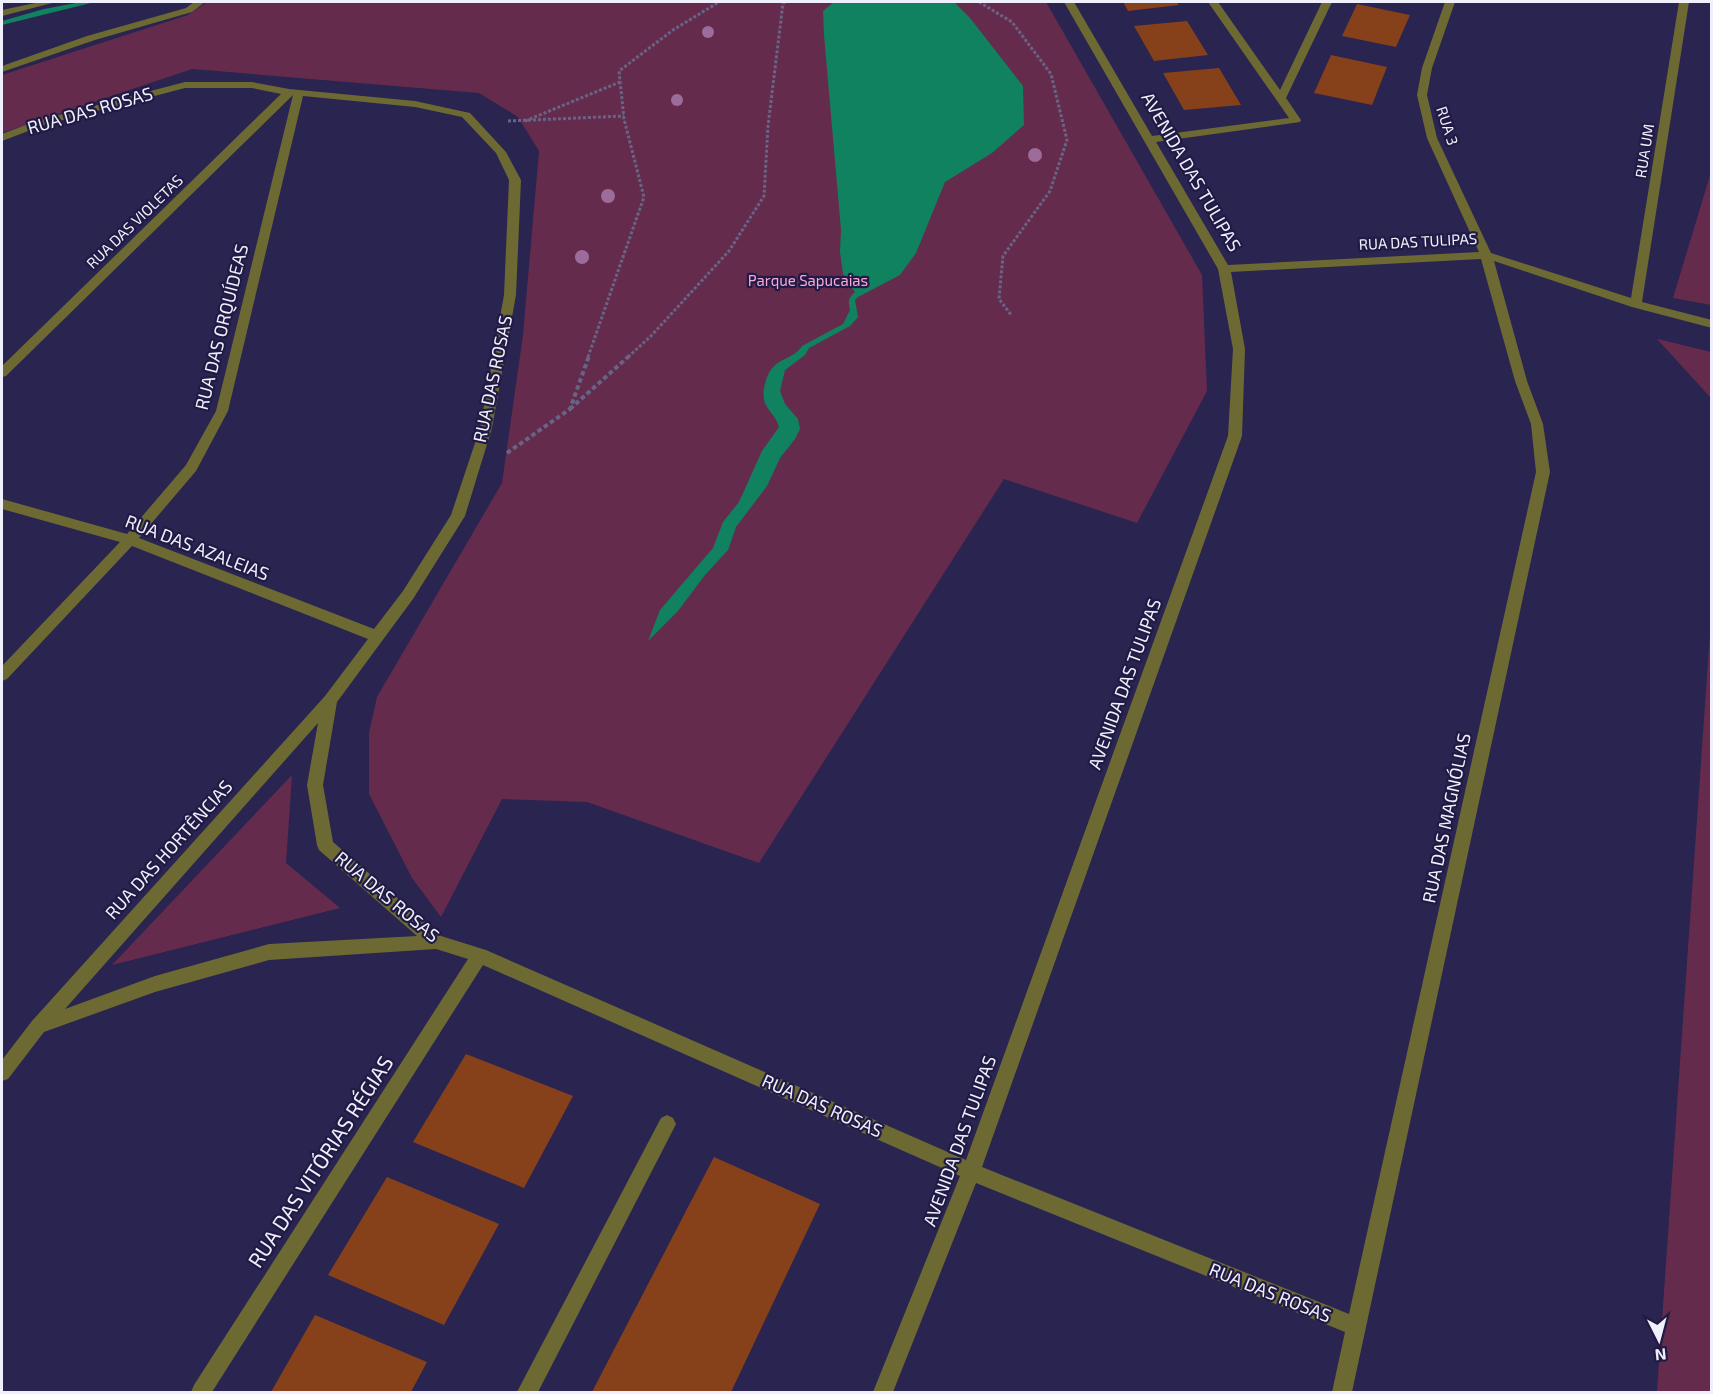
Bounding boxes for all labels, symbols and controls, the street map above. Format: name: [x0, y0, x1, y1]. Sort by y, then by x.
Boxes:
street label: RUA DAS ROSAS: [24, 82, 155, 138]
street label: AVENIDA DAS TULIPAS: [1137, 88, 1246, 255]
street label: RUA 3: [1433, 104, 1463, 147]
street label: RUA UM: [1631, 122, 1657, 179]
street label: RUA DAS VIOLETAS: [82, 171, 186, 272]
street label: RUA DAS TULIPAS: [1358, 229, 1478, 253]
street label: RUA DAS ORQUÍDEAS: [190, 242, 252, 412]
park label: Parque Sapucaias: [748, 271, 868, 289]
street label: RUA DAS ROSAS: [468, 313, 516, 444]
street label: RUA DAS AZALEIAS: [122, 509, 272, 585]
street label: AVENIDA DAS TULIPAS: [1083, 595, 1165, 772]
street label: RUA DAS MAGNÓLIAS: [1417, 731, 1475, 905]
street label: RUA DAS HORTÊNCIAS: [100, 775, 236, 923]
street label: RUA DAS ROSAS: [331, 846, 444, 946]
street label: RUA DAS VITÓRIAS RÉGIAS: [242, 1051, 398, 1272]
street label: AVENIDA DAS TULIPAS: [918, 1052, 1000, 1229]
street label: RUA DAS ROSAS: [759, 1069, 886, 1141]
street label: RUA DAS ROSAS: [1206, 1258, 1335, 1327]
north arrow: [1629, 1310, 1689, 1370]
text: N: [1654, 1345, 1667, 1365]

